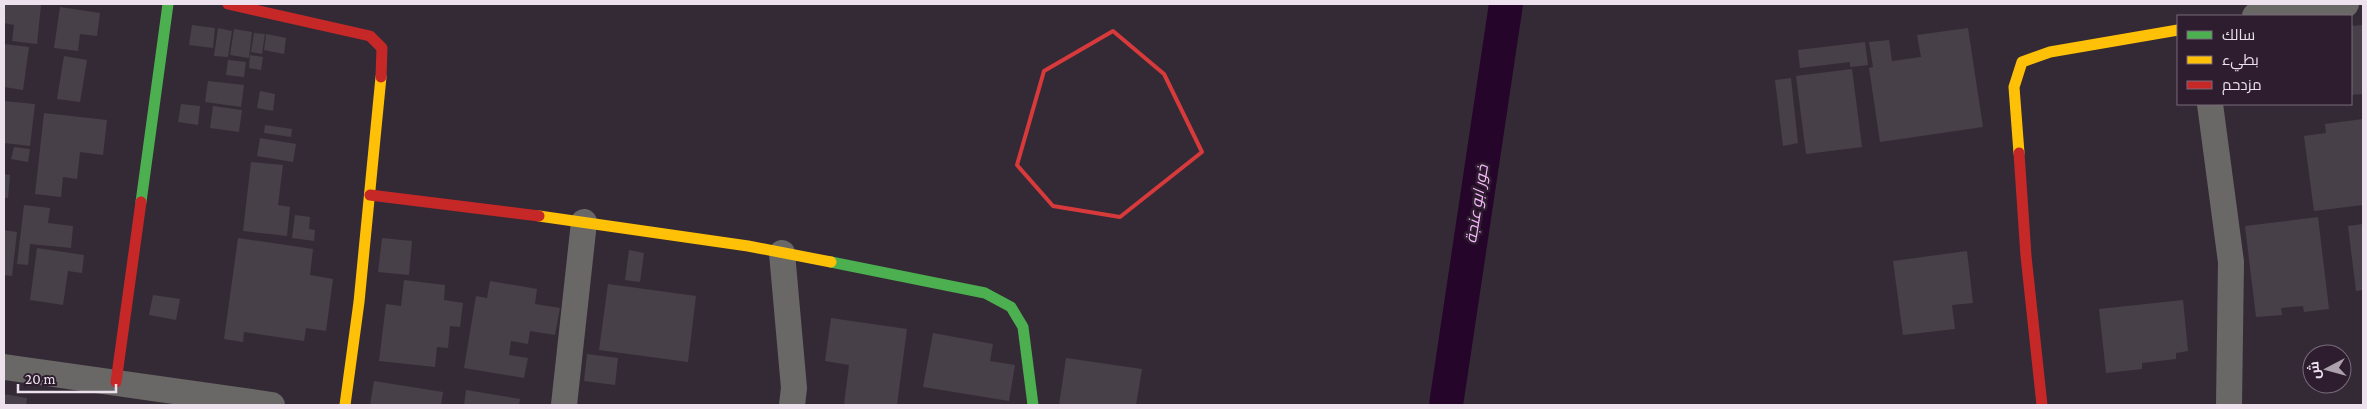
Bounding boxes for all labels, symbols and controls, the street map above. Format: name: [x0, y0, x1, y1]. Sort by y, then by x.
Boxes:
legend: [2177, 15, 2352, 105]
text: سالك: [2222, 27, 2255, 43]
text: بطيء: [2222, 52, 2259, 72]
text: مزدحم: [2222, 77, 2262, 95]
water label: خور ابو عنجة: [1462, 163, 1492, 245]
north arrow: [2302, 344, 2352, 394]
text: ش: [2305, 360, 2324, 380]
scale bar: [18, 362, 115, 394]
text: 20 m: [25, 371, 56, 387]

